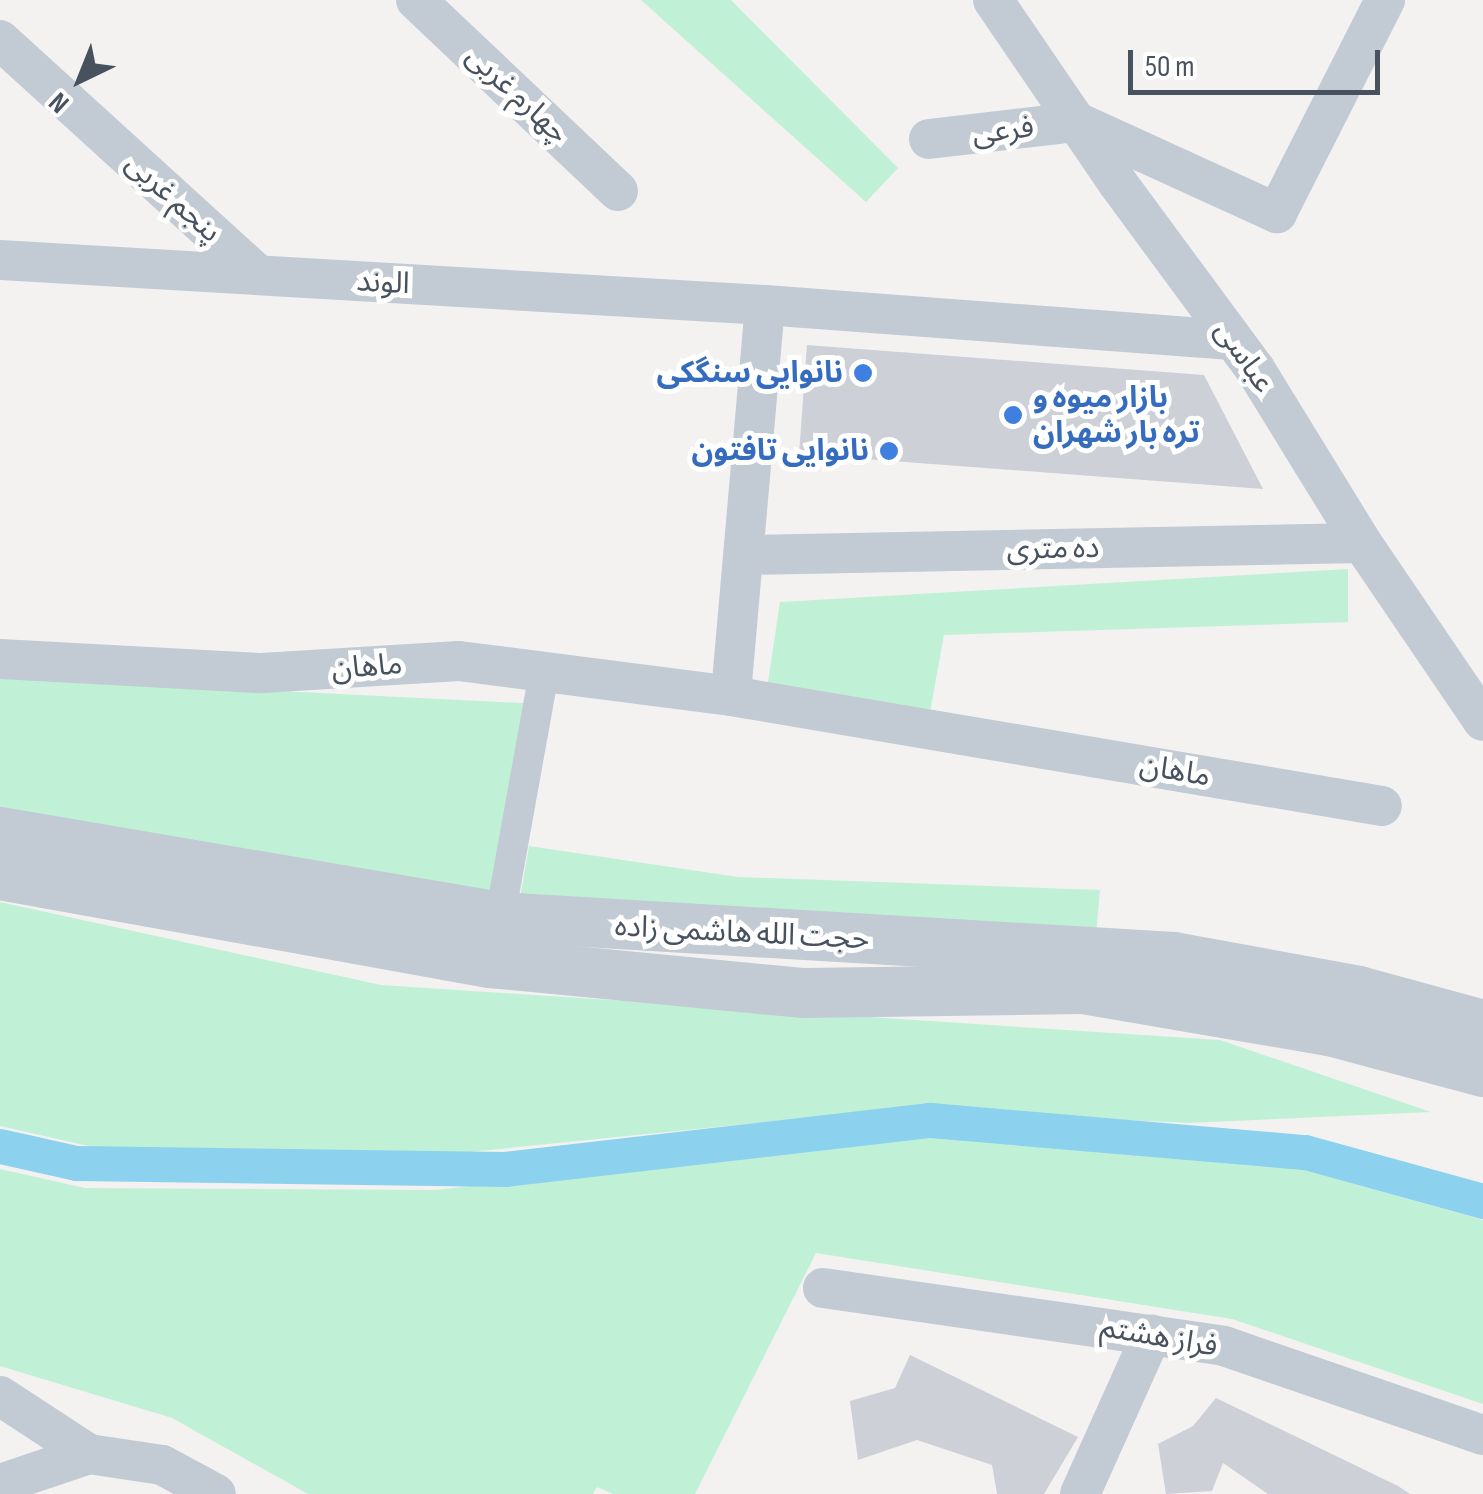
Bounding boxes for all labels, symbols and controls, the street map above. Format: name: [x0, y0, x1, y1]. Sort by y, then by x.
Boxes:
north arrow: [30, 30, 130, 130]
scale bar: [1133, 30, 1386, 92]
street label: چهارم غربی: [458, 39, 576, 151]
text: 50 m: [1145, 49, 1194, 85]
text: N: [42, 85, 76, 119]
street label: فرعی: [970, 109, 1036, 153]
street label: پنجم غربی: [118, 146, 228, 250]
street label: الوند: [356, 264, 410, 302]
street label: عباسی: [1206, 314, 1282, 400]
place label: نانوایی سنگکی: [657, 355, 843, 391]
marker: نانوایی سنگکی: [852, 362, 874, 384]
place label: بازار میوه و تره بار شهران: [1033, 380, 1200, 450]
marker: بازار میوه و تره بار شهران: [1002, 404, 1024, 426]
place label: نانوایی تافتون: [691, 433, 869, 469]
marker: نانوایی تافتون: [878, 440, 900, 462]
street label: ده متری: [1006, 530, 1100, 568]
street label: ماهان: [330, 647, 404, 687]
street label: ماهان: [1137, 747, 1213, 795]
street label: حجت الله هاشمی زاده: [614, 908, 870, 958]
street label: فراز هشتم: [1098, 1309, 1220, 1365]

